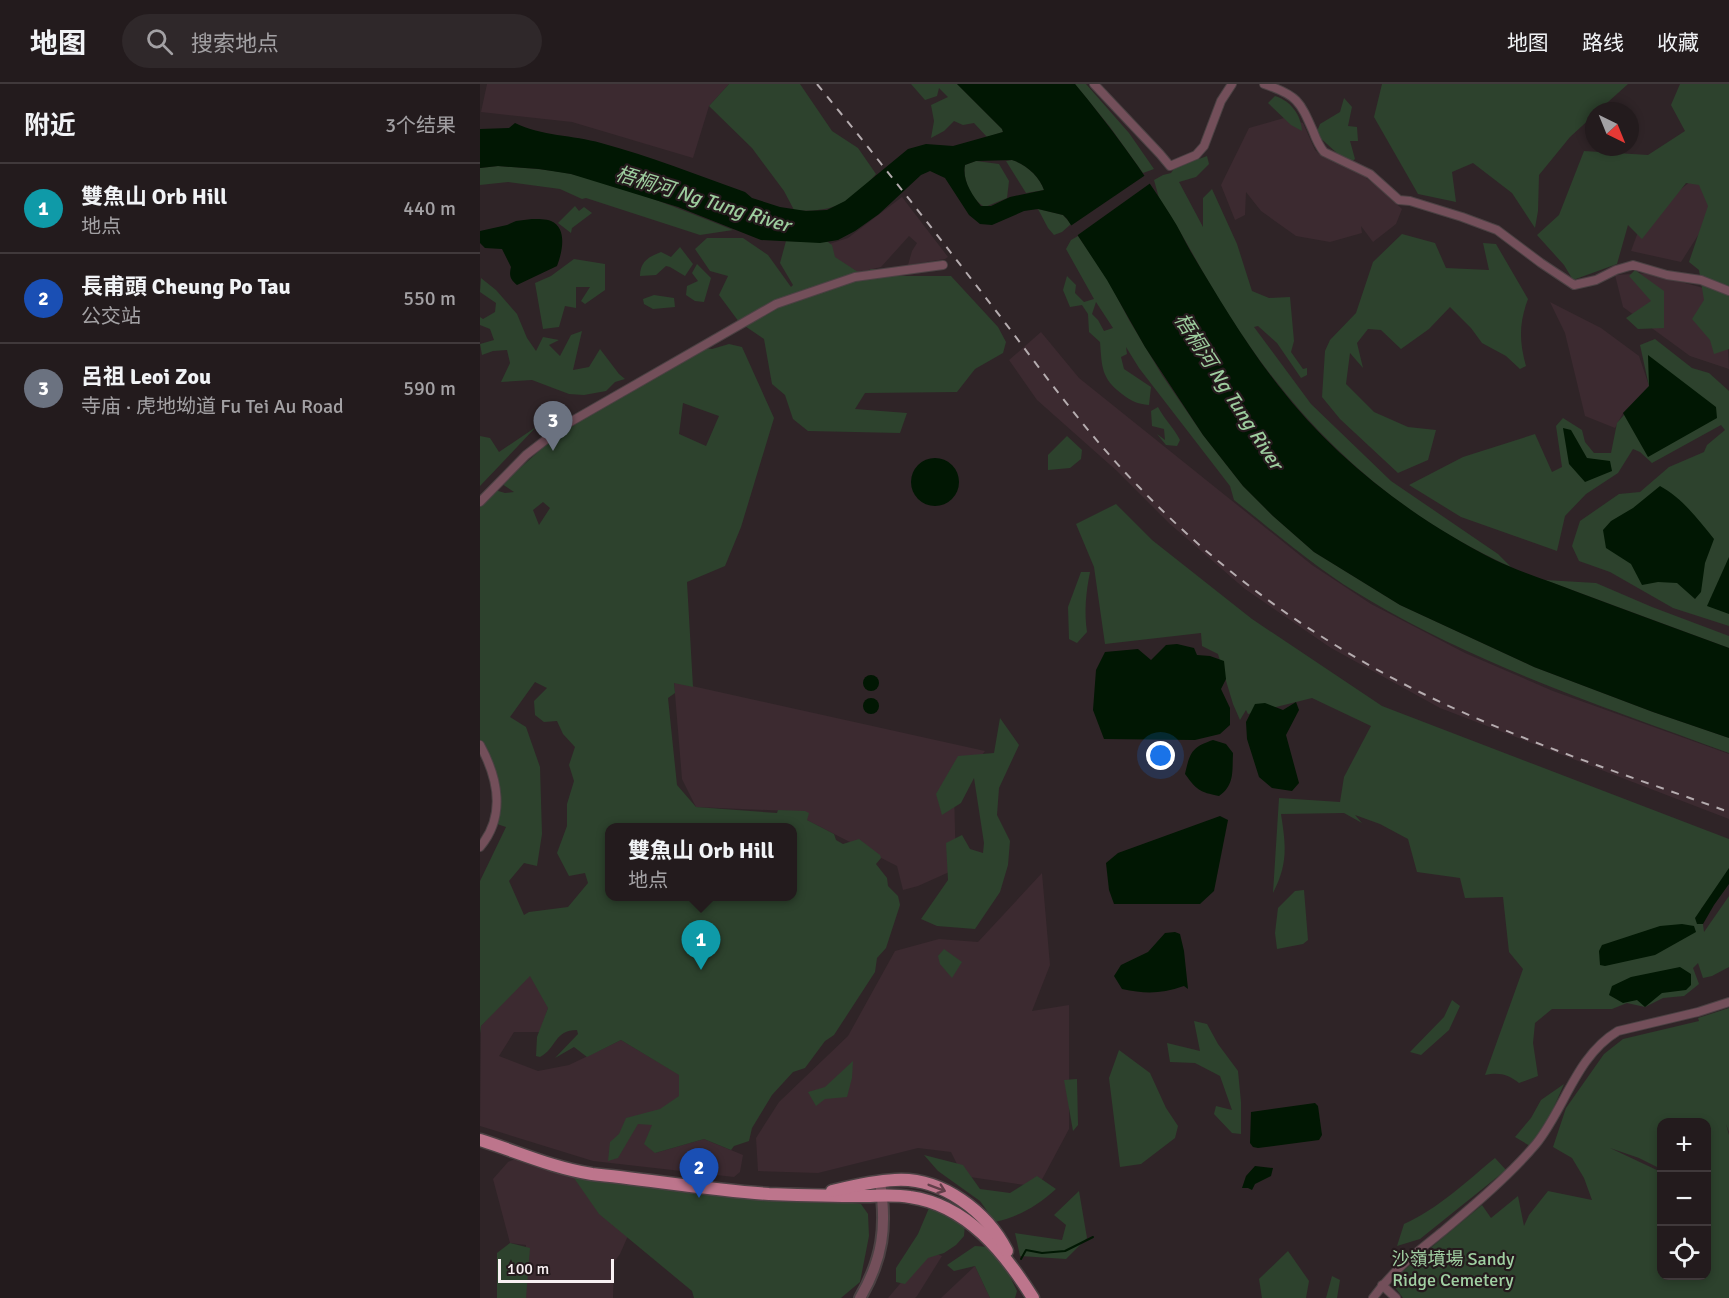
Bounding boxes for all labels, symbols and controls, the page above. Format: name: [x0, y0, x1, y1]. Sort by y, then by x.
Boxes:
search box: [122, 14, 542, 68]
icon: search: [143, 25, 176, 58]
text: 地图: [30, 27, 86, 61]
text: 搜索地点: [191, 30, 279, 57]
text: 地图: [1507, 30, 1549, 56]
text: 路线: [1582, 30, 1624, 56]
text: 收藏: [1657, 30, 1699, 56]
north arrow: [1585, 102, 1639, 156]
text: 附近: [24, 110, 76, 142]
text: 3个结果: [385, 113, 456, 138]
water label: 梧桐河 Ng Tung River: [612, 161, 796, 239]
text: 雙魚山 Orb Hill: [81, 183, 227, 210]
text: 1: [38, 196, 49, 221]
text: 440 m: [403, 196, 456, 221]
text: 地点: [81, 214, 121, 239]
text: 長甫頭 Cheung Po Tau: [81, 273, 291, 300]
text: 2: [38, 286, 49, 311]
text: 550 m: [403, 286, 456, 311]
text: 公交站: [81, 304, 141, 329]
water label: 梧桐河 Ng Tung River: [1169, 308, 1290, 476]
text: 呂祖 Leoi Zou: [81, 363, 211, 390]
text: 3: [38, 376, 49, 401]
text: 590 m: [403, 376, 456, 401]
text: 寺庙 · 虎地坳道 Fu Tei Au Road: [81, 394, 344, 419]
pin: 3: [534, 402, 572, 451]
your location: [1146, 741, 1175, 770]
popup: [605, 823, 797, 901]
text: 雙魚山 Orb Hill: [628, 837, 774, 864]
text: 地点: [628, 868, 668, 893]
pin: 1: [682, 920, 720, 970]
map controls: [1657, 1118, 1711, 1280]
button: +: [1657, 1118, 1711, 1172]
pin: 2: [680, 1148, 718, 1198]
button: −: [1657, 1172, 1711, 1226]
one-way arrow: [927, 1184, 946, 1195]
button: locate: [1657, 1226, 1711, 1280]
park label: 沙嶺墳場 Sandy Ridge Cemetery: [1392, 1248, 1515, 1291]
scale bar: [498, 1256, 614, 1284]
text: 100 m: [507, 1259, 549, 1279]

